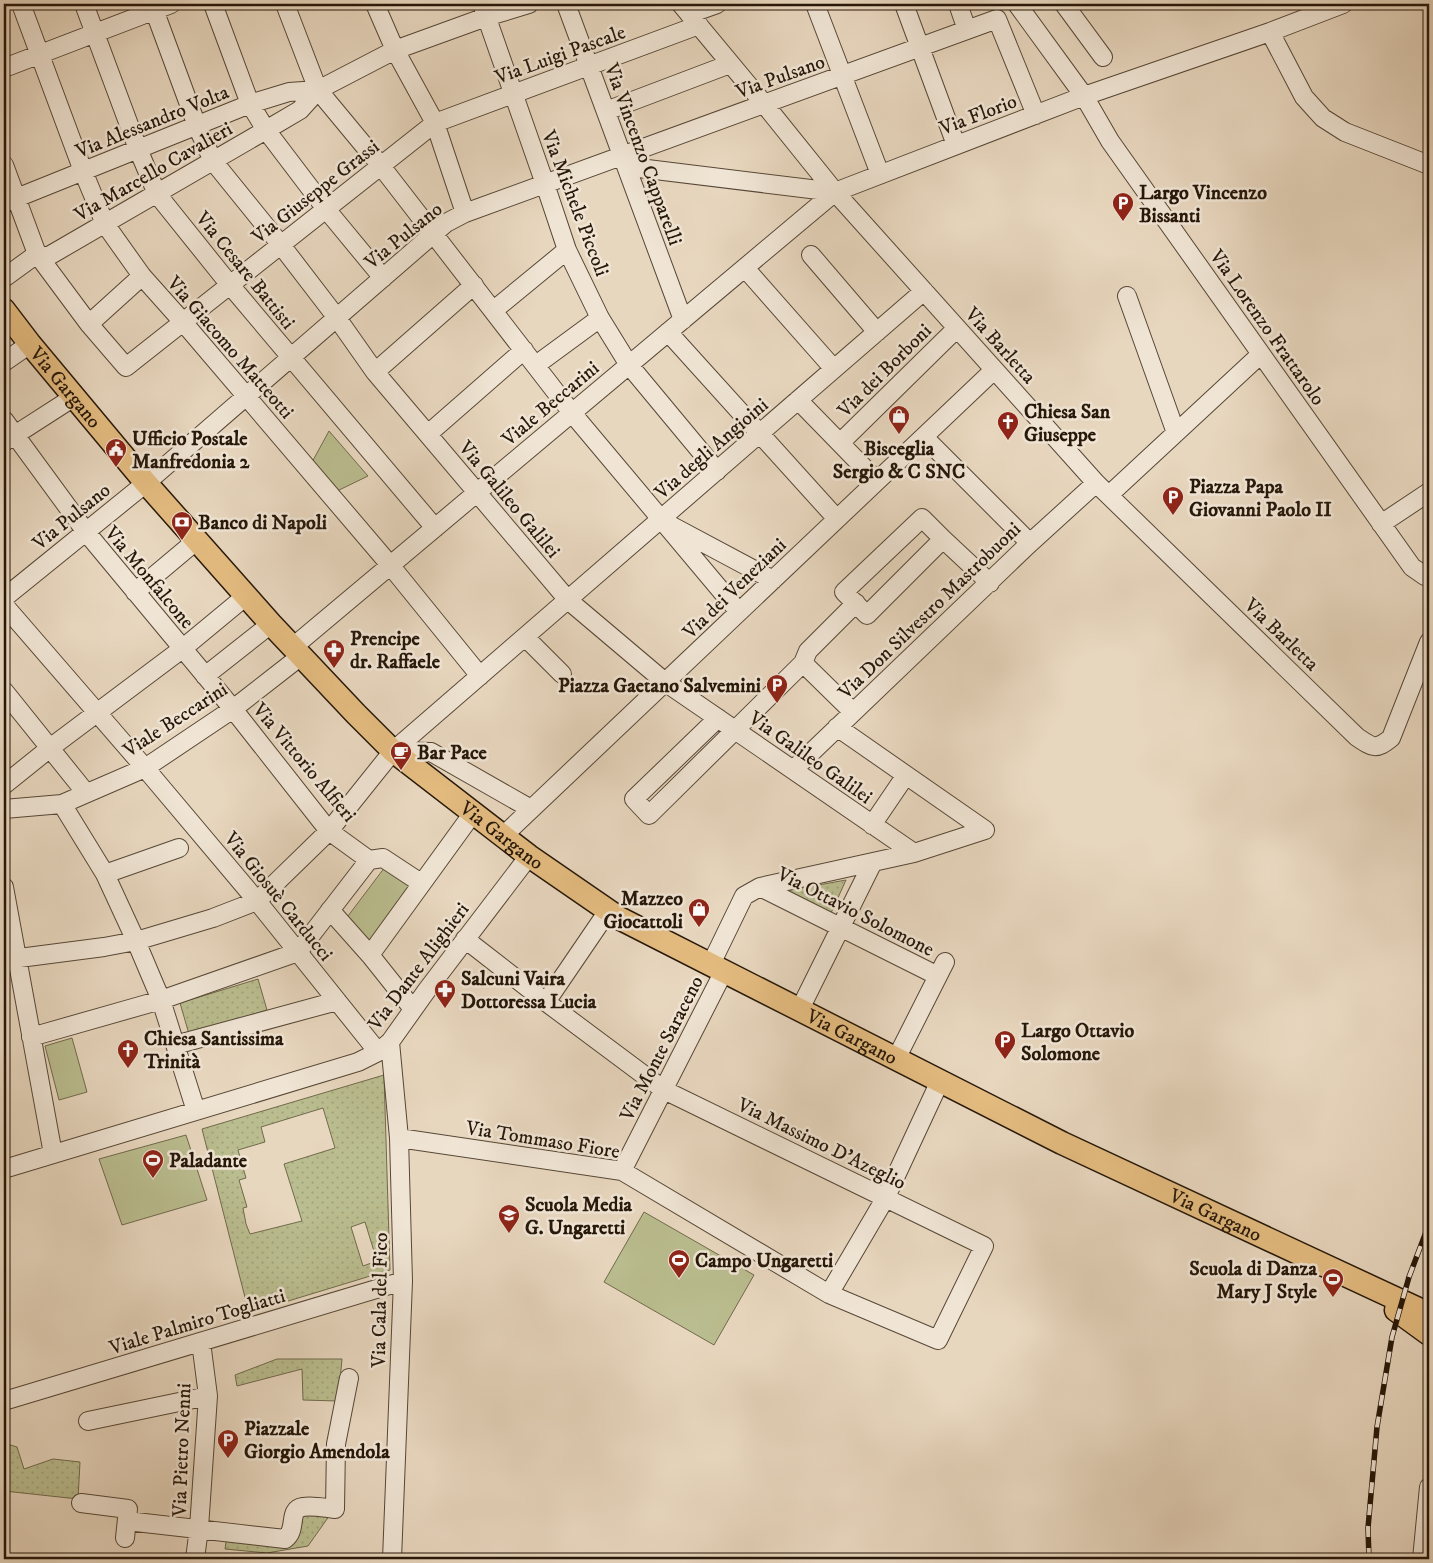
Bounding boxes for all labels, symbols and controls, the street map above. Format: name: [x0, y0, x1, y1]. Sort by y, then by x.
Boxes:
street label: Via Luigi Pascale: [491, 20, 629, 91]
street label: Via Pulsano: [732, 50, 828, 105]
street label: Via Vincenzo Capparelli: [598, 59, 687, 249]
street label: Via Alessandro Volta: [71, 80, 233, 165]
street label: Via Florio: [935, 89, 1021, 142]
street label: Via Marcello Cavalieri: [69, 117, 237, 228]
street label: Via Michele Piccoli: [535, 126, 614, 280]
street label: Via Giuseppe Grassi: [246, 135, 385, 250]
place label: Largo Vincenzo Bissanti: [1139, 181, 1267, 229]
parking icon: Largo Vincenzo Bissanti: [1111, 191, 1135, 222]
street label: Via Pulsano: [359, 197, 448, 276]
street label: Via Cesare Battisti: [189, 206, 300, 335]
street label: Via Lorenzo Frattarolo: [1203, 244, 1330, 411]
street label: Via Giacomo Matteotti: [160, 271, 299, 424]
street label: Via Barletta: [958, 302, 1041, 390]
street label: Via dei Borboni: [832, 319, 937, 424]
street label: Via Gargano: [23, 341, 106, 434]
street label: Viale Beccarini: [496, 356, 605, 453]
street label: Via degli Angioini: [649, 393, 774, 506]
place label: Chiesa San Giuseppe: [1024, 400, 1111, 448]
shop icon: Bisceglia Sergio & C SNC: [887, 404, 911, 435]
church icon: Chiesa San Giuseppe: [996, 410, 1020, 441]
place label: Ufficio Postale Manfredonia 2: [132, 427, 250, 475]
street label: Via Galileo Galilei: [452, 435, 565, 564]
public building icon: Ufficio Postale Manfredonia 2: [104, 437, 128, 468]
place label: Bisceglia Sergio & C SNC: [833, 437, 965, 485]
place label: Piazza Papa Giovanni Paolo II: [1189, 475, 1332, 523]
street label: Via Pulsano: [27, 478, 116, 557]
parking icon: Piazza Papa Giovanni Paolo II: [1161, 485, 1185, 516]
bank icon: Banco di Napoli: [170, 510, 194, 541]
place label: Banco di Napoli: [198, 511, 327, 536]
street label: Via Don Silvestro Mastrobuoni: [833, 517, 1027, 706]
street label: Via Monfalcone: [98, 521, 199, 634]
street label: Via dei Veneziani: [677, 533, 792, 646]
street label: Via Barletta: [1238, 593, 1324, 677]
place label: Prencipe dr. Raffaele: [350, 627, 441, 675]
pharmacy icon: Prencipe dr. Raffaele: [322, 638, 346, 669]
parking icon: Piazza Gaetano Salvemini: [765, 673, 789, 704]
place label: Piazza Gaetano Salvemini: [558, 674, 761, 699]
street label: Viale Beccarini: [118, 677, 233, 764]
street label: Via Vittorio Alfieri: [246, 697, 361, 828]
street label: Via Galileo Galilei: [743, 706, 877, 810]
cafe icon: Bar Pace: [389, 740, 413, 771]
place label: Bar Pace: [417, 741, 488, 766]
street label: Via Gargano: [453, 796, 548, 876]
street label: Via Giosuè Carducci: [217, 826, 338, 967]
street label: Via Ottavio Solomone: [772, 861, 938, 963]
place label: Mazzeo Giocattoli: [603, 887, 683, 935]
shop icon: Mazzeo Giocattoli: [687, 897, 711, 928]
street label: Via Dante Alighieri: [362, 898, 475, 1036]
place label: Salcuni Vaira Dottoressa Lucia: [461, 967, 597, 1015]
street label: Via Monte Saraceno: [615, 972, 710, 1126]
pharmacy icon: Salcuni Vaira Dottoressa Lucia: [433, 978, 457, 1009]
street label: Via Gargano: [801, 1004, 901, 1071]
place label: Largo Ottavio Solomone: [1021, 1019, 1134, 1067]
place label: Chiesa Santissima Trinità: [143, 1027, 284, 1075]
parking icon: Largo Ottavio Solomone: [993, 1029, 1017, 1060]
church icon: Chiesa Santissima Trinità: [116, 1038, 140, 1069]
street label: Via Massimo D'Azeglio: [732, 1092, 910, 1196]
street label: Via Tommaso Fiore: [463, 1116, 621, 1165]
sports icon: Paladante: [141, 1148, 165, 1179]
place label: Paladante: [169, 1149, 248, 1174]
street label: Via Gargano: [1164, 1183, 1265, 1248]
place label: Scuola Media G. Ungaretti: [525, 1193, 633, 1241]
school or university icon: Scuola Media G. Ungaretti: [497, 1203, 521, 1234]
street label: Via Cala del Fico: [367, 1232, 394, 1369]
sports icon: Campo Ungaretti: [667, 1248, 691, 1279]
place label: Campo Ungaretti: [695, 1249, 833, 1274]
place label: Scuola di Danza Mary J Style: [1189, 1257, 1318, 1305]
sports icon: Scuola di Danza Mary J Style: [1321, 1267, 1345, 1298]
street label: Viale Palmiro Togliatti: [106, 1284, 288, 1361]
street label: Via Pietro Nenni: [168, 1383, 197, 1518]
place label: Piazzale Giorgio Amendola: [244, 1417, 390, 1465]
parking icon: Piazzale Giorgio Amendola: [216, 1428, 240, 1459]

